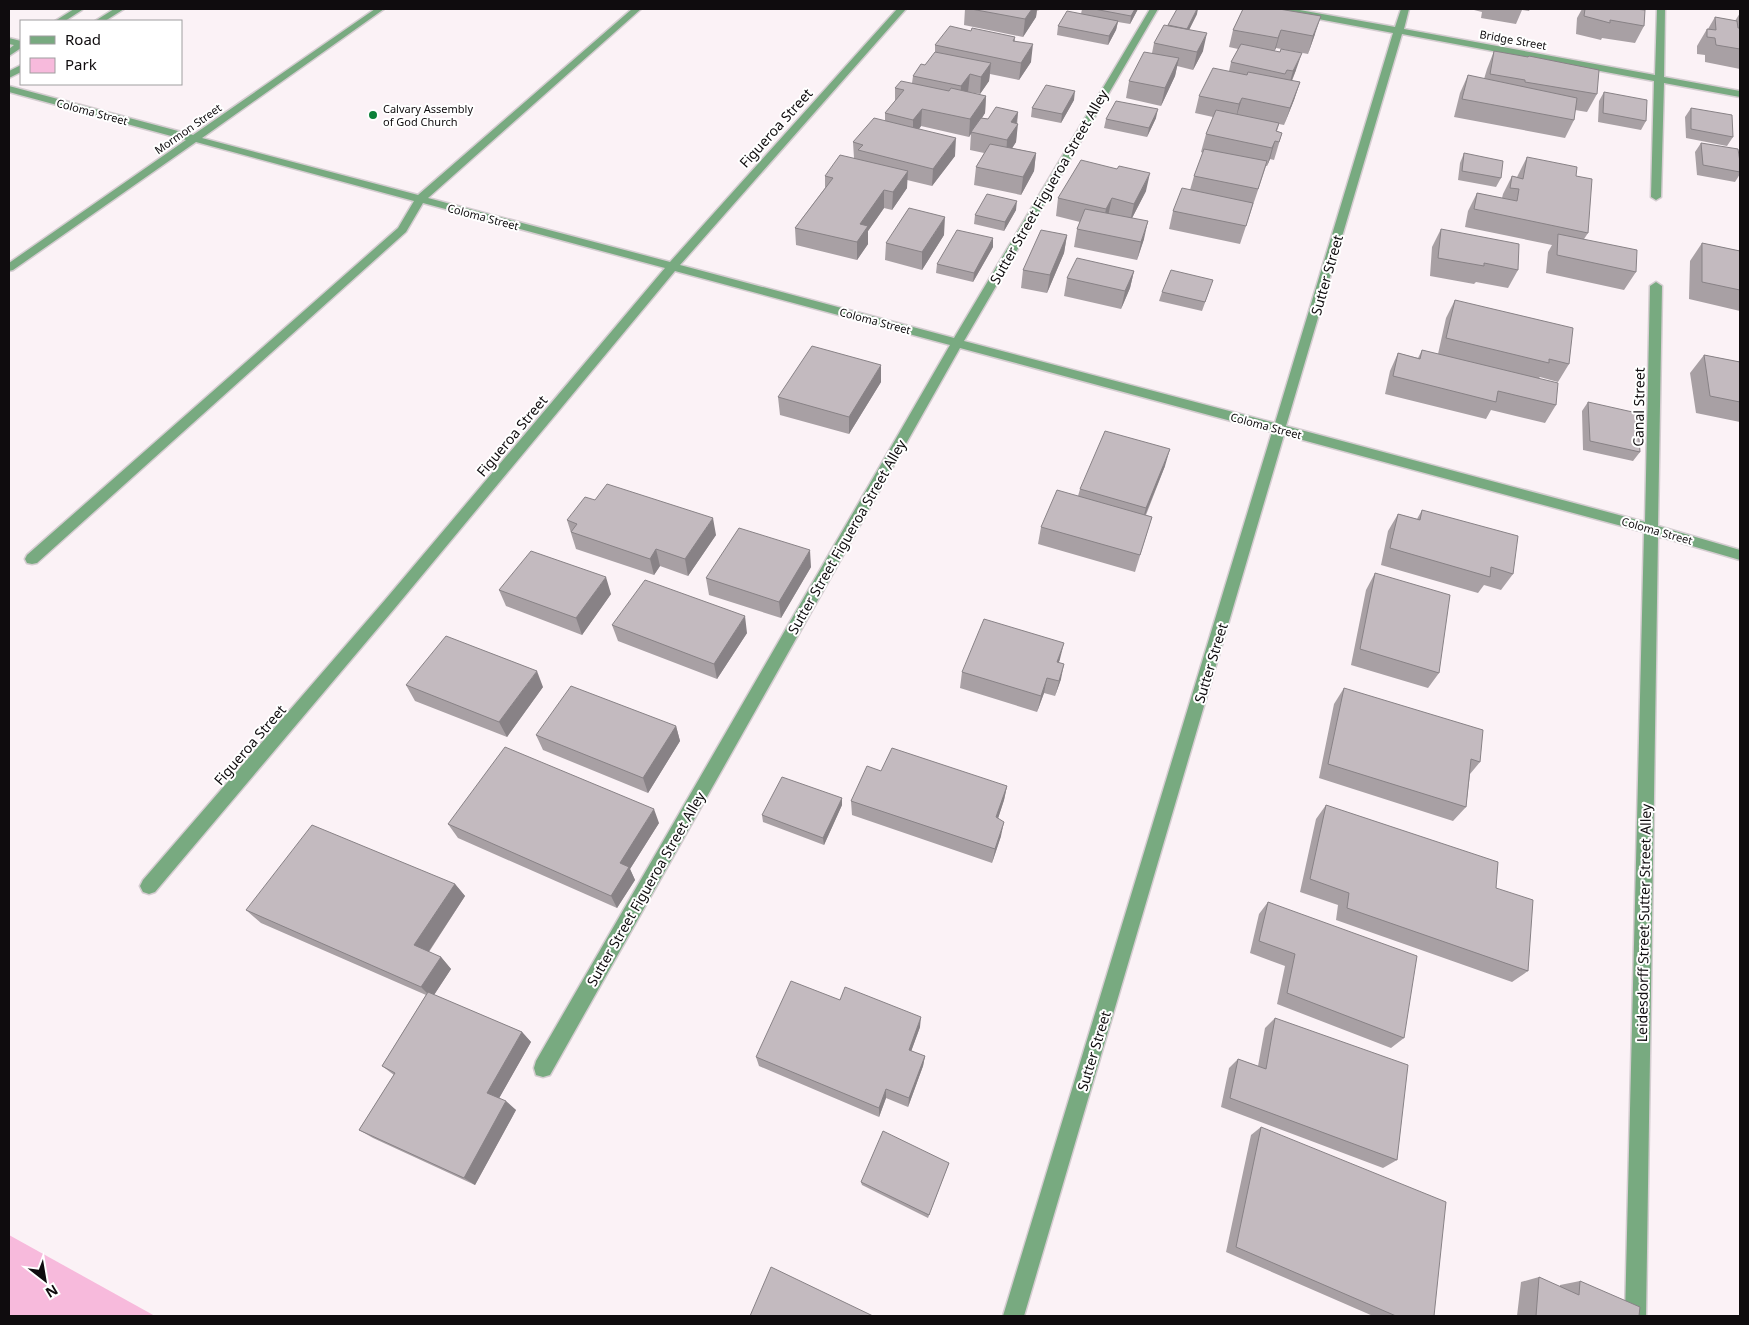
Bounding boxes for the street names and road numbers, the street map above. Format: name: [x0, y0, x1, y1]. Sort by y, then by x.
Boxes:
street label: Bridge Street: [1478, 26, 1548, 53]
street label: Figueroa Street: [735, 84, 816, 171]
street label: Sutter Street Figueroa Street Alley: [985, 85, 1113, 287]
street label: Coloma Street: [55, 95, 129, 128]
street label: Mormon Street: [151, 100, 224, 157]
street label: Coloma Street: [446, 200, 520, 233]
street label: Sutter Street: [1306, 232, 1347, 317]
street label: Coloma Street: [838, 304, 912, 337]
street label: Canal Street: [1628, 367, 1649, 447]
street label: Figueroa Street: [472, 391, 551, 480]
street label: Coloma Street: [1229, 409, 1303, 442]
street label: Sutter Street Figueroa Street Alley: [783, 435, 911, 637]
street label: Coloma Street: [1620, 513, 1694, 548]
street label: Sutter Street: [1189, 620, 1232, 705]
street label: Figueroa Street: [209, 700, 290, 789]
street label: Sutter Street Figueroa Street Alley: [582, 787, 710, 989]
street label: Leidesdorff Street Sutter Street Alley: [1632, 803, 1655, 1042]
street label: Sutter Street: [1072, 1008, 1115, 1093]

